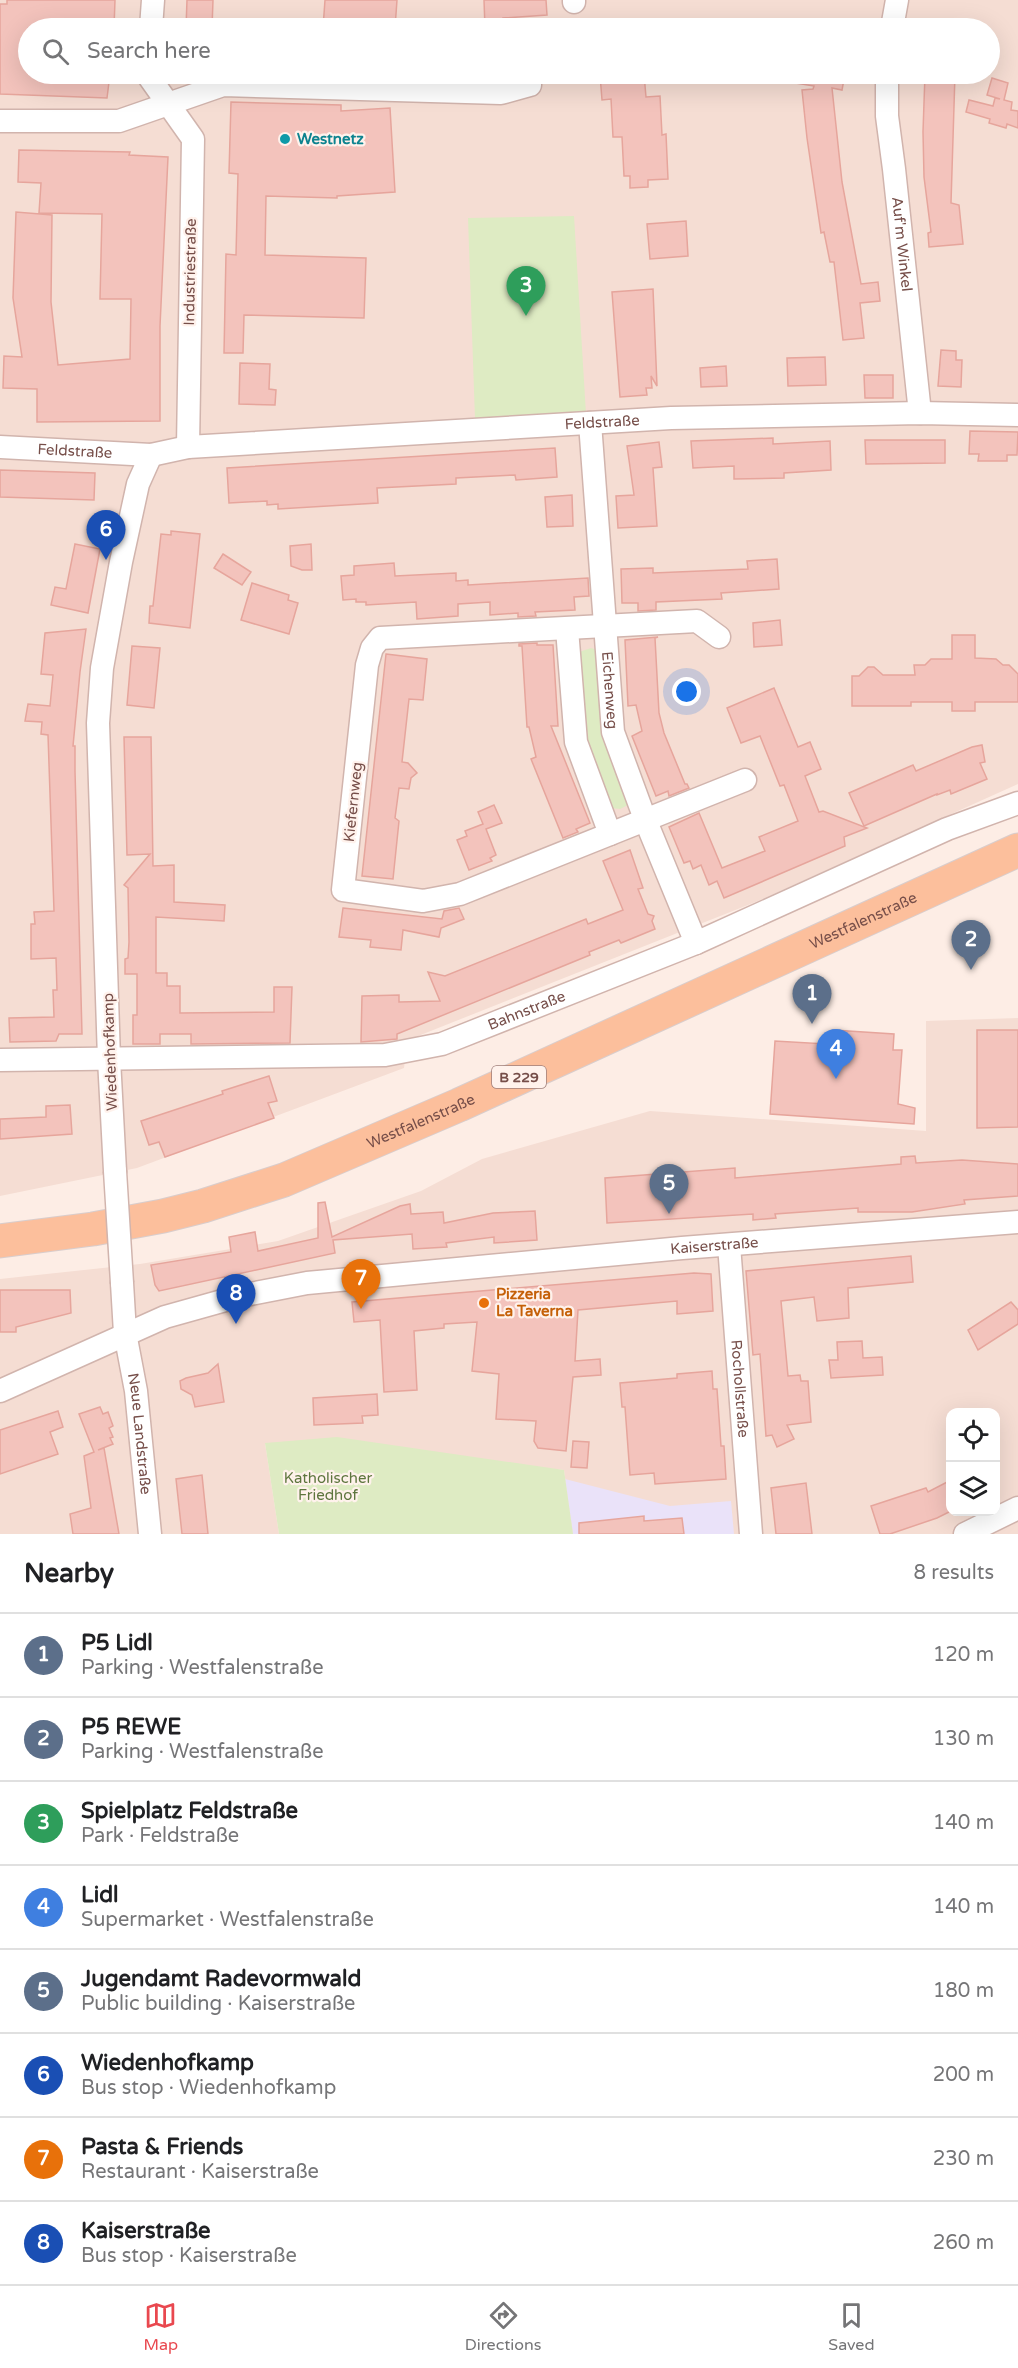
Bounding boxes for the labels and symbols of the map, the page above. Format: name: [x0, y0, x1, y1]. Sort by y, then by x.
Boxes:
place label: Westnetz: [297, 130, 364, 148]
marker: Westnetz: [278, 132, 292, 146]
street label: Auf'm Winkel: [888, 196, 916, 292]
street label: Industriestraße: [180, 218, 200, 326]
pin: 3: [506, 266, 546, 316]
street label: Feldstraße: [564, 411, 640, 433]
street label: Feldstraße: [37, 440, 113, 462]
pin: 6: [86, 510, 126, 560]
street label: Eichenweg: [598, 651, 622, 730]
your location: [672, 677, 701, 706]
street label: Kiefernweg: [340, 761, 366, 843]
street label: Westfalenstraße: [807, 888, 920, 953]
pin: 2: [952, 920, 990, 970]
pin: 1: [792, 974, 832, 1024]
street label: Bahnstraße: [485, 987, 568, 1034]
street label: Wiedenhofkamp: [99, 993, 121, 1111]
pin: 4: [816, 1030, 856, 1079]
road number: B 229: [492, 1066, 546, 1088]
street label: Westfalenstraße: [364, 1090, 478, 1153]
pin: 5: [650, 1164, 688, 1214]
street label: Kaiserstraße: [669, 1233, 759, 1258]
pin: 7: [342, 1260, 380, 1309]
pin: 8: [216, 1274, 256, 1324]
place label: Pizzeria La Taverna: [496, 1285, 573, 1320]
marker: Pizzeria La Taverna: [477, 1296, 491, 1310]
street label: Rochollstraße: [727, 1339, 753, 1438]
street label: Neue Landstraße: [124, 1371, 155, 1495]
park label: Katholischer Friedhof: [284, 1469, 372, 1504]

